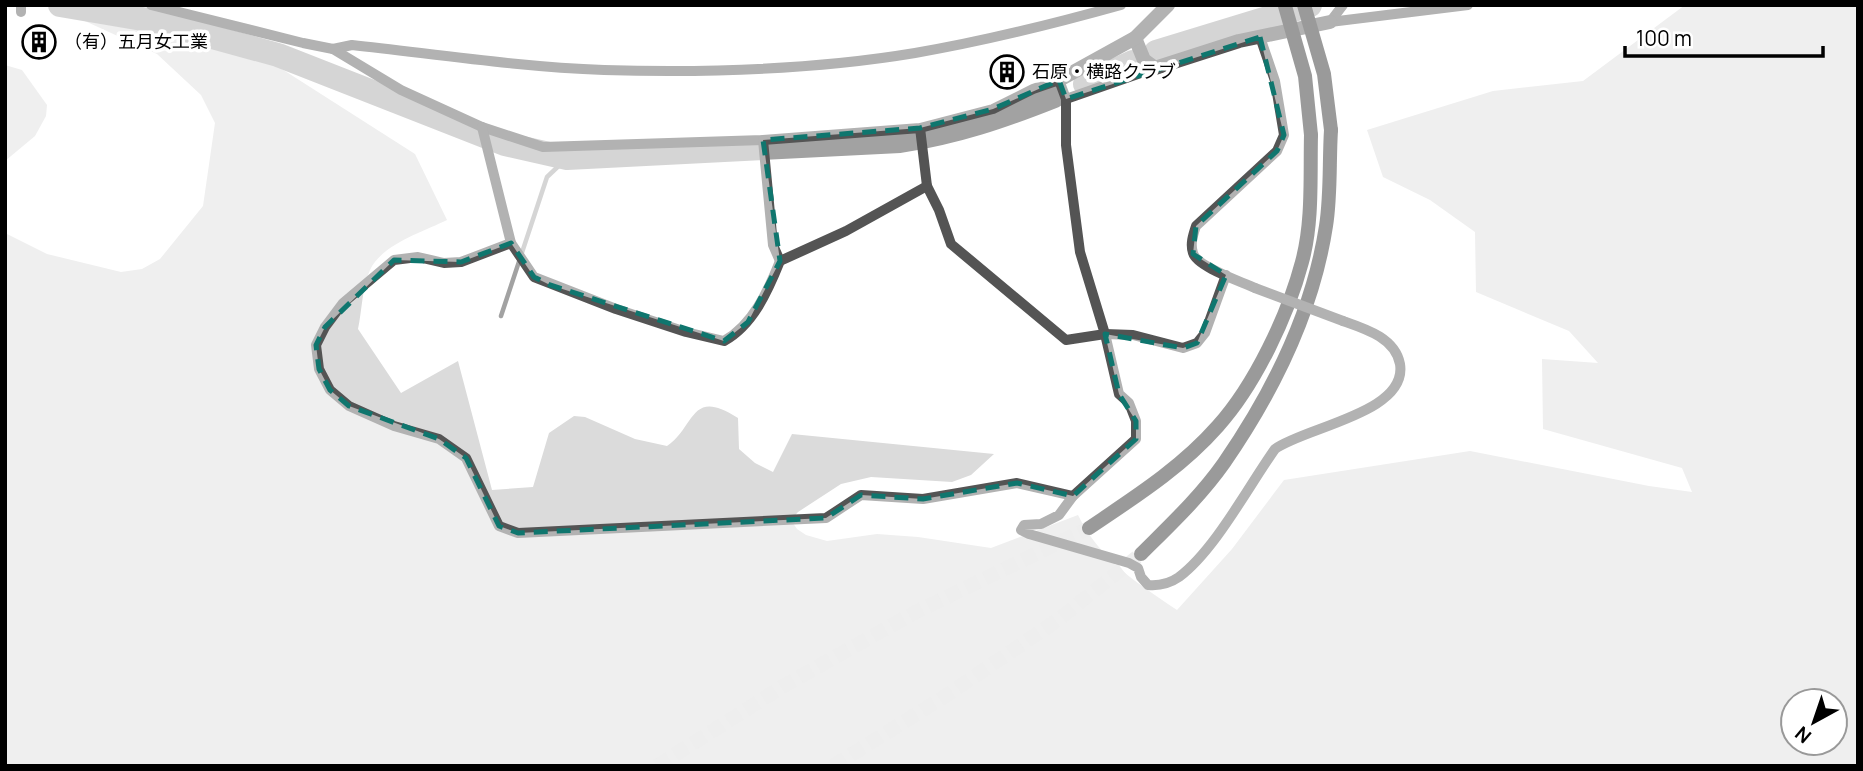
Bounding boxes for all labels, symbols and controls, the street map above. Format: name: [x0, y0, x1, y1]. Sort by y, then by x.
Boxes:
scale bar: [1625, 14, 1823, 58]
building icon: （有）五月女工業: [20, 23, 58, 61]
text: 100 m: [1636, 24, 1692, 52]
place label: （有）五月女工業: [64, 29, 208, 53]
building icon: 石原・横路クラブ: [988, 53, 1026, 91]
place label: 石原・横路クラブ: [1032, 59, 1176, 83]
north arrow: [1779, 687, 1849, 757]
text: N: [1789, 721, 1817, 749]

